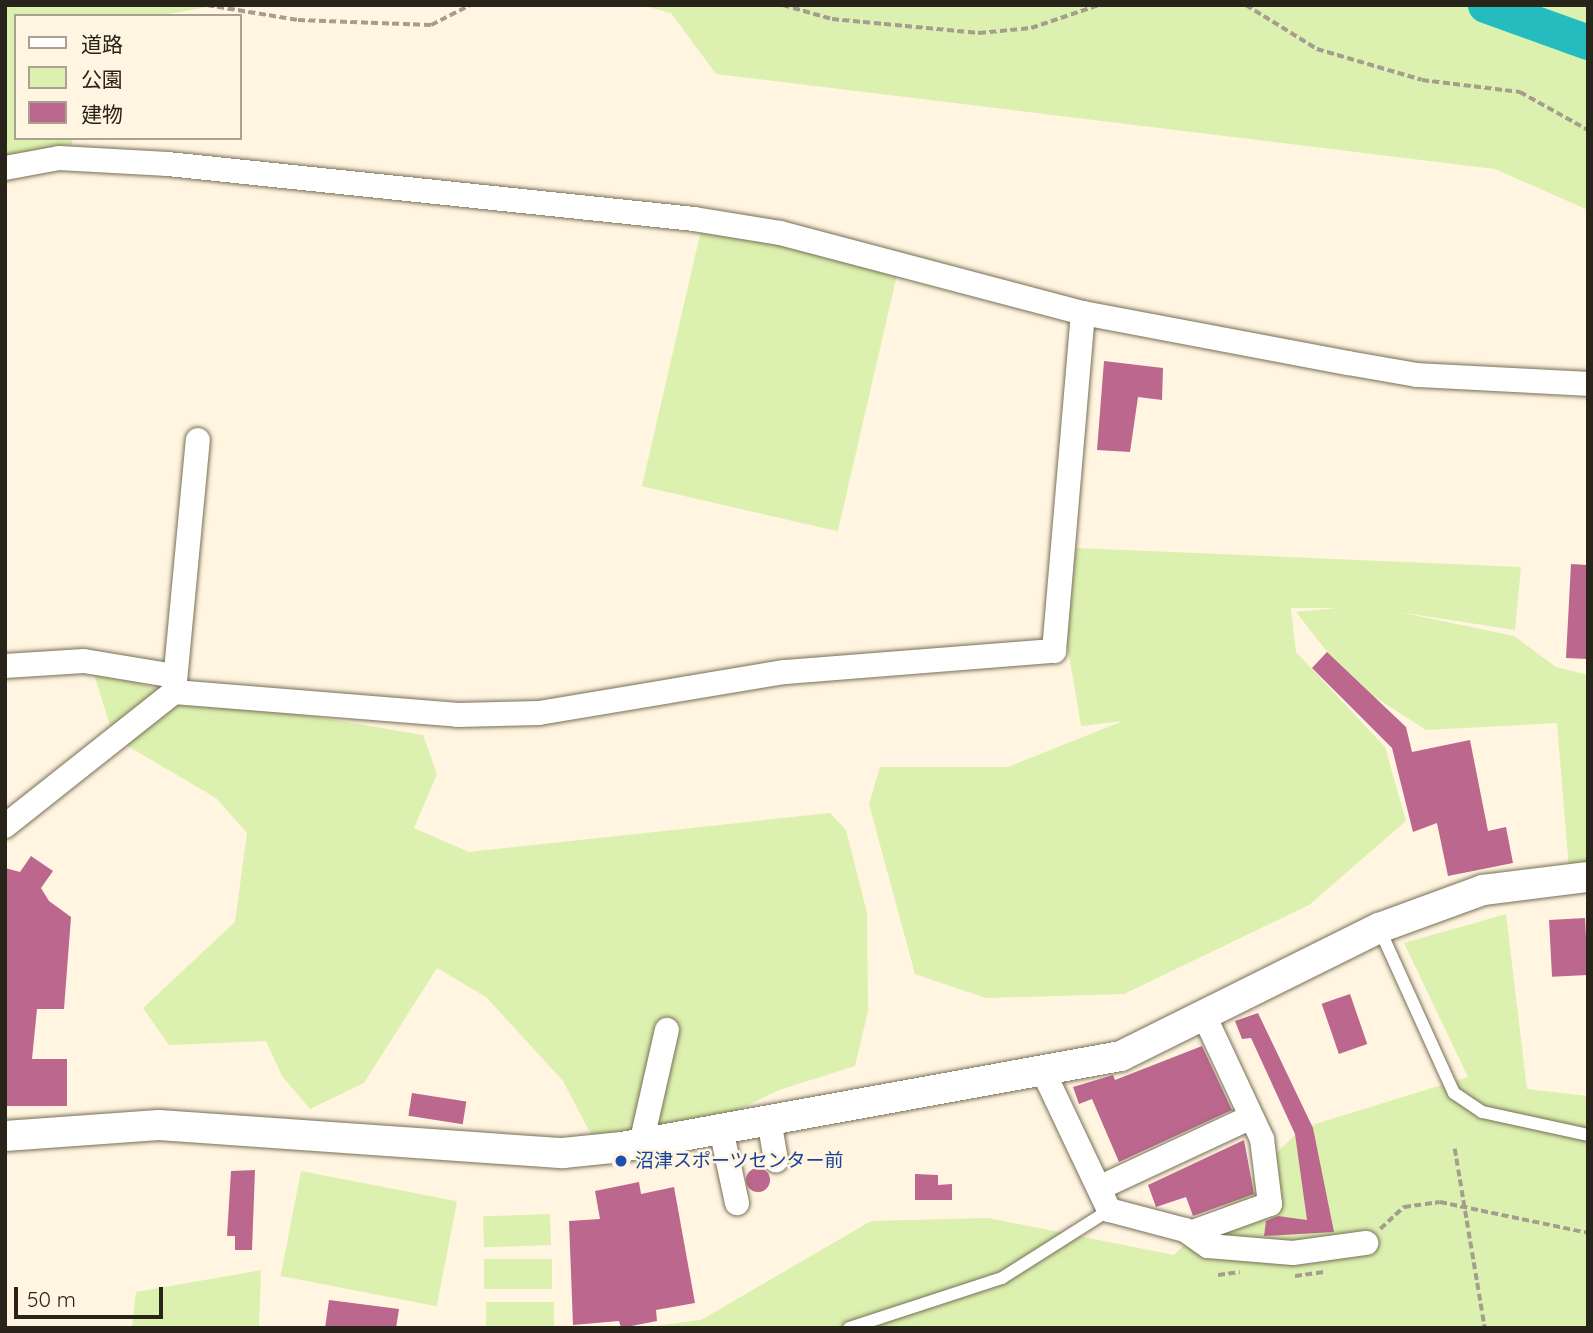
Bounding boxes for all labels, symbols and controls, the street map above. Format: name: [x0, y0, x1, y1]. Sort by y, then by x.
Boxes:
legend: [14, 14, 242, 140]
text: 道路: [81, 31, 123, 57]
text: 公園: [81, 66, 123, 92]
text: 建物: [81, 101, 123, 127]
place label: 沼津スポーツセンター前: [635, 1150, 844, 1172]
marker: 沼津スポーツセンター前: [613, 1153, 629, 1169]
scale bar: [18, 1274, 166, 1318]
text: 50 m: [27, 1286, 76, 1312]

